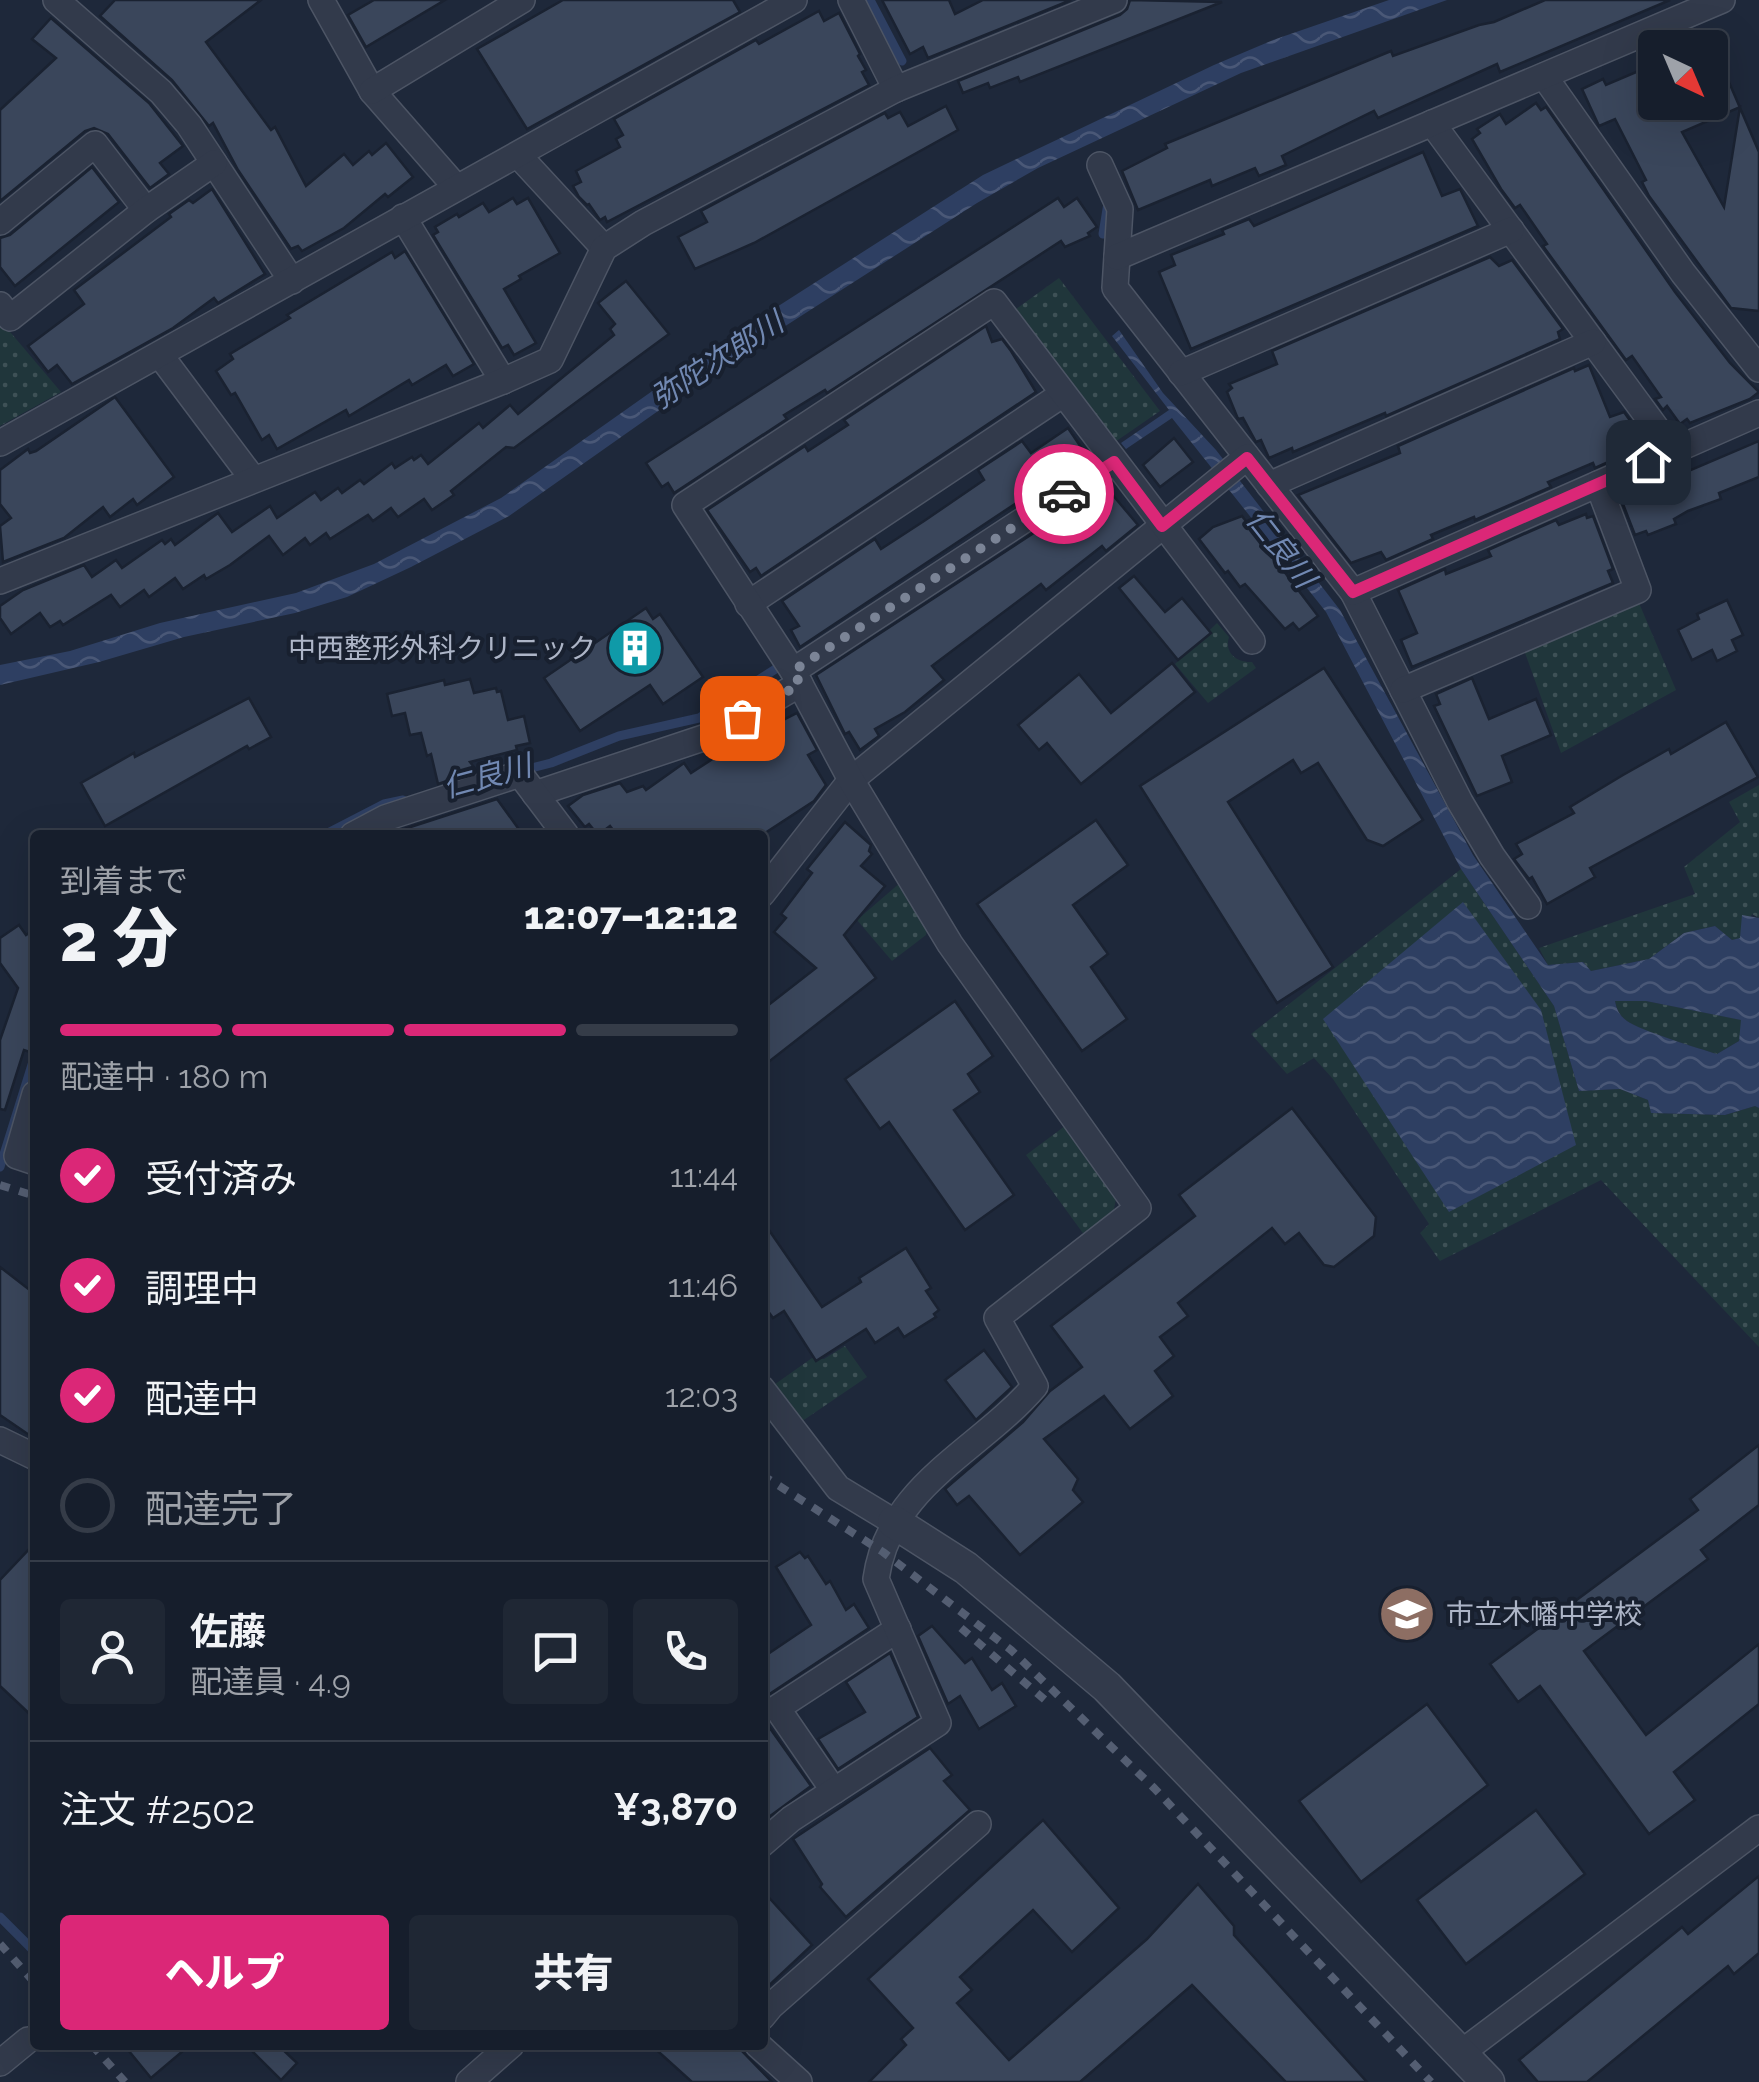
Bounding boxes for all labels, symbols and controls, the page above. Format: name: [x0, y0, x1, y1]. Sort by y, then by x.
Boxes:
north arrow: [1638, 30, 1728, 120]
map controls: [1638, 30, 1728, 120]
water label: 弥陀次郎川: [645, 303, 792, 416]
pin: [1606, 420, 1691, 505]
icon: home: [1621, 435, 1676, 490]
courier: [1014, 444, 1114, 544]
icon: car: [1037, 467, 1092, 522]
water label: 仁良川: [1240, 502, 1324, 597]
building icon: 中西整形外科クリニック: [605, 618, 665, 678]
place label: 中西整形外科クリニック: [288, 632, 596, 665]
pin: [700, 676, 785, 761]
icon: bag: [715, 691, 770, 746]
water label: 仁良川: [439, 747, 538, 805]
text: 到着まで: [60, 862, 188, 899]
text: 12:07–12:12: [524, 893, 738, 938]
text: 2 分: [60, 900, 178, 976]
text: 配達中 · 180 m: [60, 1058, 268, 1095]
icon: check: [60, 1148, 115, 1203]
text: 受付済み: [145, 1156, 297, 1201]
text: 11:44: [670, 1157, 738, 1194]
icon: check: [60, 1258, 115, 1313]
text: 調理中: [145, 1266, 259, 1311]
text: 11:46: [668, 1267, 738, 1304]
icon: check: [60, 1368, 115, 1423]
text: 配達中: [145, 1376, 259, 1421]
text: 12:03: [665, 1377, 738, 1414]
text: 配達完了: [145, 1486, 297, 1531]
school or university icon: 市立木幡中学校: [1377, 1584, 1437, 1644]
place label: 市立木幡中学校: [1446, 1598, 1642, 1631]
button: person: [60, 1599, 165, 1704]
button: chat: [503, 1599, 608, 1704]
button: phone: [633, 1599, 738, 1704]
text: 佐藤: [190, 1609, 266, 1654]
text: 配達員 · 4.9: [190, 1663, 351, 1700]
text: ¥3,870: [613, 1784, 738, 1829]
text: 注文 #2502: [60, 1787, 255, 1832]
button: ヘルプ: [60, 1915, 389, 2030]
button: 共有: [409, 1915, 738, 2030]

